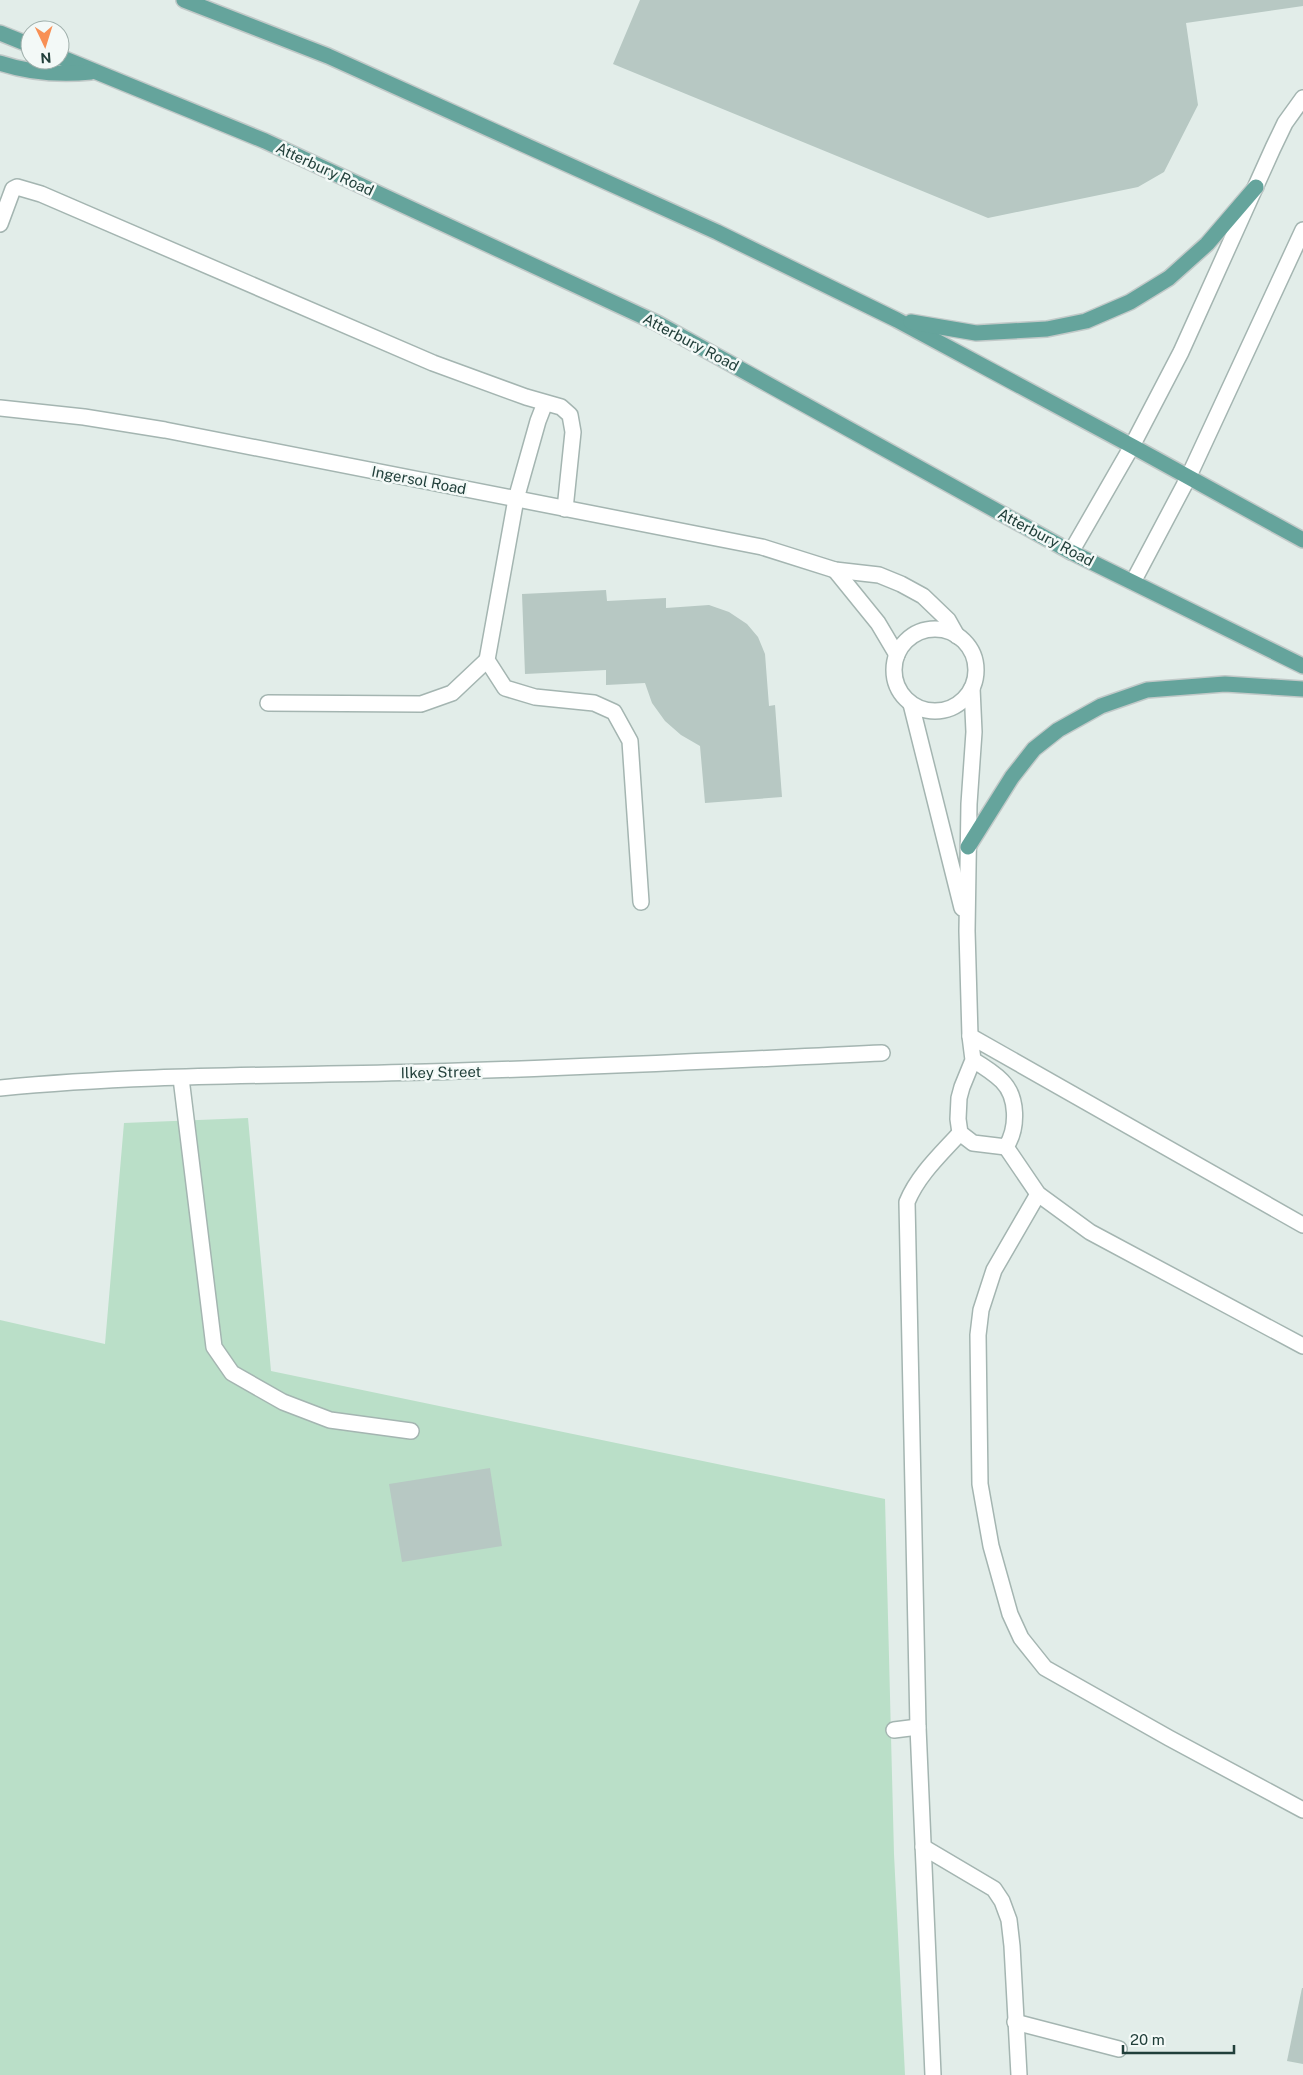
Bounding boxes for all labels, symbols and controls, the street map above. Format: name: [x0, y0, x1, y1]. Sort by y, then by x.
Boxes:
north arrow: [20, 20, 70, 70]
text: N: [40, 50, 52, 66]
street label: Atterbury Road: [273, 139, 377, 199]
street label: Atterbury Road: [640, 310, 742, 374]
street label: Ingersol Road: [370, 462, 468, 498]
street label: Atterbury Road: [995, 505, 1097, 569]
street label: Ilkey Street: [401, 1063, 482, 1081]
scale bar: [1123, 2022, 1234, 2054]
text: 20 m: [1130, 2031, 1165, 2048]

